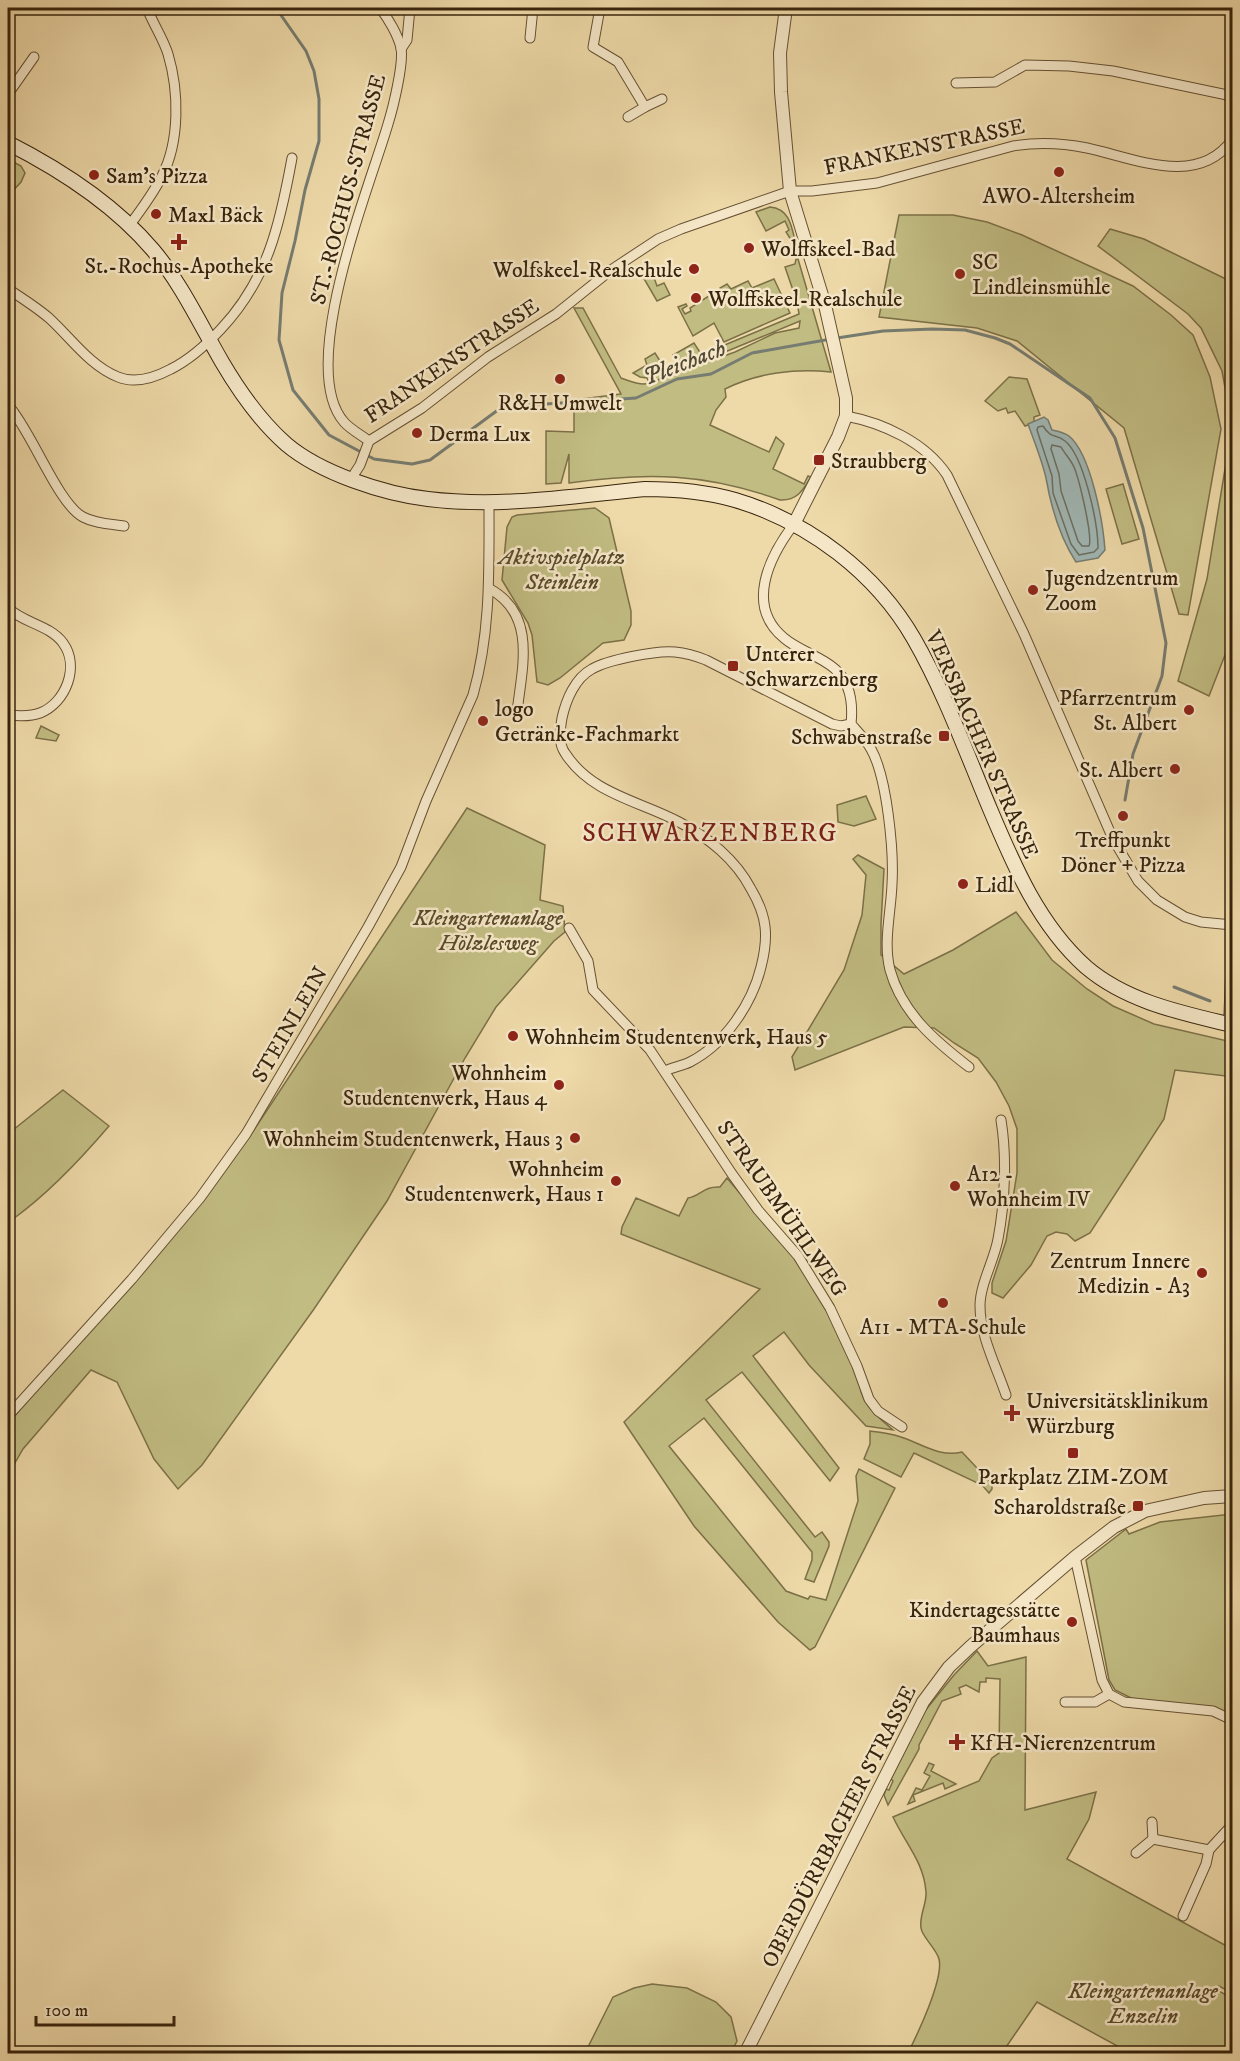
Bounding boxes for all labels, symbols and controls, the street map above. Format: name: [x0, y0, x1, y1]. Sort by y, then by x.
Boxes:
street label: ST.-ROCHUS-STRASSE: [305, 71, 392, 308]
street label: FRANKENSTRASSE: [821, 113, 1027, 182]
place label: Sam's Pizza: [106, 163, 208, 190]
marker: AWO-Altersheim: [1052, 165, 1066, 179]
marker: Sam's Pizza: [87, 168, 101, 182]
place label: AWO-Altersheim: [983, 183, 1135, 210]
place label: Maxl Bäck: [168, 202, 263, 229]
marker: Maxl Bäck: [149, 207, 163, 221]
marker: St.-Rochus-Apotheke: [172, 235, 186, 249]
place label: Wolffskeel-Bad: [760, 236, 896, 263]
marker: Wolffskeel-Bad: [742, 241, 756, 255]
place label: SC Lindleinsmühle: [972, 249, 1110, 301]
place label: St.-Rochus-Apotheke: [85, 253, 273, 280]
place label: Wolfskeel-Realschule: [492, 257, 682, 284]
marker: Wolfskeel-Realschule: [687, 262, 701, 276]
marker: SC Lindleinsmühle: [953, 267, 967, 281]
place label: Wolffskeel-Realschule: [707, 286, 902, 313]
marker: Wolffskeel-Realschule: [689, 291, 703, 305]
street label: FRANKENSTRASSE: [359, 293, 544, 430]
water label: Pleichach: [639, 333, 730, 392]
marker: R&H Umwelt: [553, 372, 567, 386]
place label: R&H Umwelt: [498, 390, 622, 417]
place label: Derma Lux: [429, 421, 531, 448]
marker: Derma Lux: [410, 426, 424, 440]
place label: Straubberg: [831, 448, 927, 475]
marker: Straubberg: [812, 453, 826, 467]
park label: Aktivspielplatz Steinlein: [496, 544, 625, 596]
place label: Jugendzentrum Zoom: [1043, 565, 1179, 617]
marker: Jugendzentrum Zoom: [1026, 583, 1040, 597]
street label: VERSBACHER STRASSE: [919, 625, 1044, 863]
place label: Unterer Schwarzenberg: [745, 641, 878, 693]
marker: Unterer Schwarzenberg: [726, 659, 740, 673]
place label: Pfarrzentrum St. Albert: [1059, 685, 1177, 737]
place label: logo Getränke-Fachmarkt: [495, 696, 679, 748]
marker: Pfarrzentrum St. Albert: [1182, 703, 1196, 717]
marker: logo Getränke-Fachmarkt: [476, 714, 490, 728]
place label: Schwabenstraße: [791, 724, 932, 751]
marker: Schwabenstraße: [937, 729, 951, 743]
place label: St. Albert: [1079, 757, 1163, 784]
marker: St. Albert: [1168, 762, 1182, 776]
marker: Treffpunkt Döner + Pizza: [1116, 809, 1130, 823]
district label: SCHWARZENBERG: [582, 817, 838, 850]
place label: Treffpunkt Döner + Pizza: [1061, 827, 1186, 879]
place label: Lidl: [975, 872, 1015, 899]
marker: Lidl: [956, 877, 970, 891]
park label: Kleingartenanlage Hölzlesweg: [412, 905, 563, 957]
street label: STEINLEIN: [246, 962, 334, 1088]
place label: Wohnheim Studentenwerk, Haus 5: [524, 1024, 828, 1051]
marker: Wohnheim Studentenwerk, Haus 5: [506, 1029, 520, 1043]
place label: Wohnheim Studentenwerk, Haus 4: [343, 1060, 548, 1112]
marker: Wohnheim Studentenwerk, Haus 4: [552, 1078, 566, 1092]
street label: STRAUBMÜHLWEG: [711, 1116, 853, 1302]
place label: Wohnheim Studentenwerk, Haus 3: [262, 1126, 563, 1153]
marker: Wohnheim Studentenwerk, Haus 3: [568, 1131, 582, 1145]
place label: Wohnheim Studentenwerk, Haus 1: [404, 1156, 604, 1208]
place label: A12 - Wohnheim IV: [966, 1161, 1091, 1213]
marker: Wohnheim Studentenwerk, Haus 1: [609, 1174, 623, 1188]
marker: A12 - Wohnheim IV: [948, 1179, 962, 1193]
place label: Zentrum Innere Medizin - A3: [1050, 1248, 1190, 1300]
marker: Zentrum Innere Medizin - A3: [1195, 1266, 1209, 1280]
marker: A11 - MTA-Schule: [936, 1296, 950, 1310]
place label: A11 - MTA-Schule: [860, 1314, 1026, 1341]
place label: Universitätsklinikum Würzburg: [1025, 1388, 1209, 1440]
marker: Universitätsklinikum Würzburg: [1003, 1404, 1021, 1422]
marker: Parkplatz ZIM-ZOM: [1066, 1446, 1080, 1460]
place label: Parkplatz ZIM-ZOM: [977, 1464, 1169, 1491]
place label: Scharoldstraße: [993, 1494, 1126, 1521]
marker: Scharoldstraße: [1131, 1499, 1145, 1513]
place label: Kindertagesstätte Baumhaus: [909, 1597, 1060, 1649]
marker: Kindertagesstätte Baumhaus: [1065, 1615, 1079, 1629]
street label: OBERDÜRRBACHER STRASSE: [756, 1681, 922, 1972]
place label: KfH-Nierenzentrum: [970, 1730, 1156, 1757]
marker: KfH-Nierenzentrum: [948, 1733, 966, 1751]
park label: Kleingartenanlage Enzelin: [1067, 1978, 1218, 2030]
scale bar: [36, 1989, 174, 2027]
text: 100 m: [45, 2000, 88, 2022]

